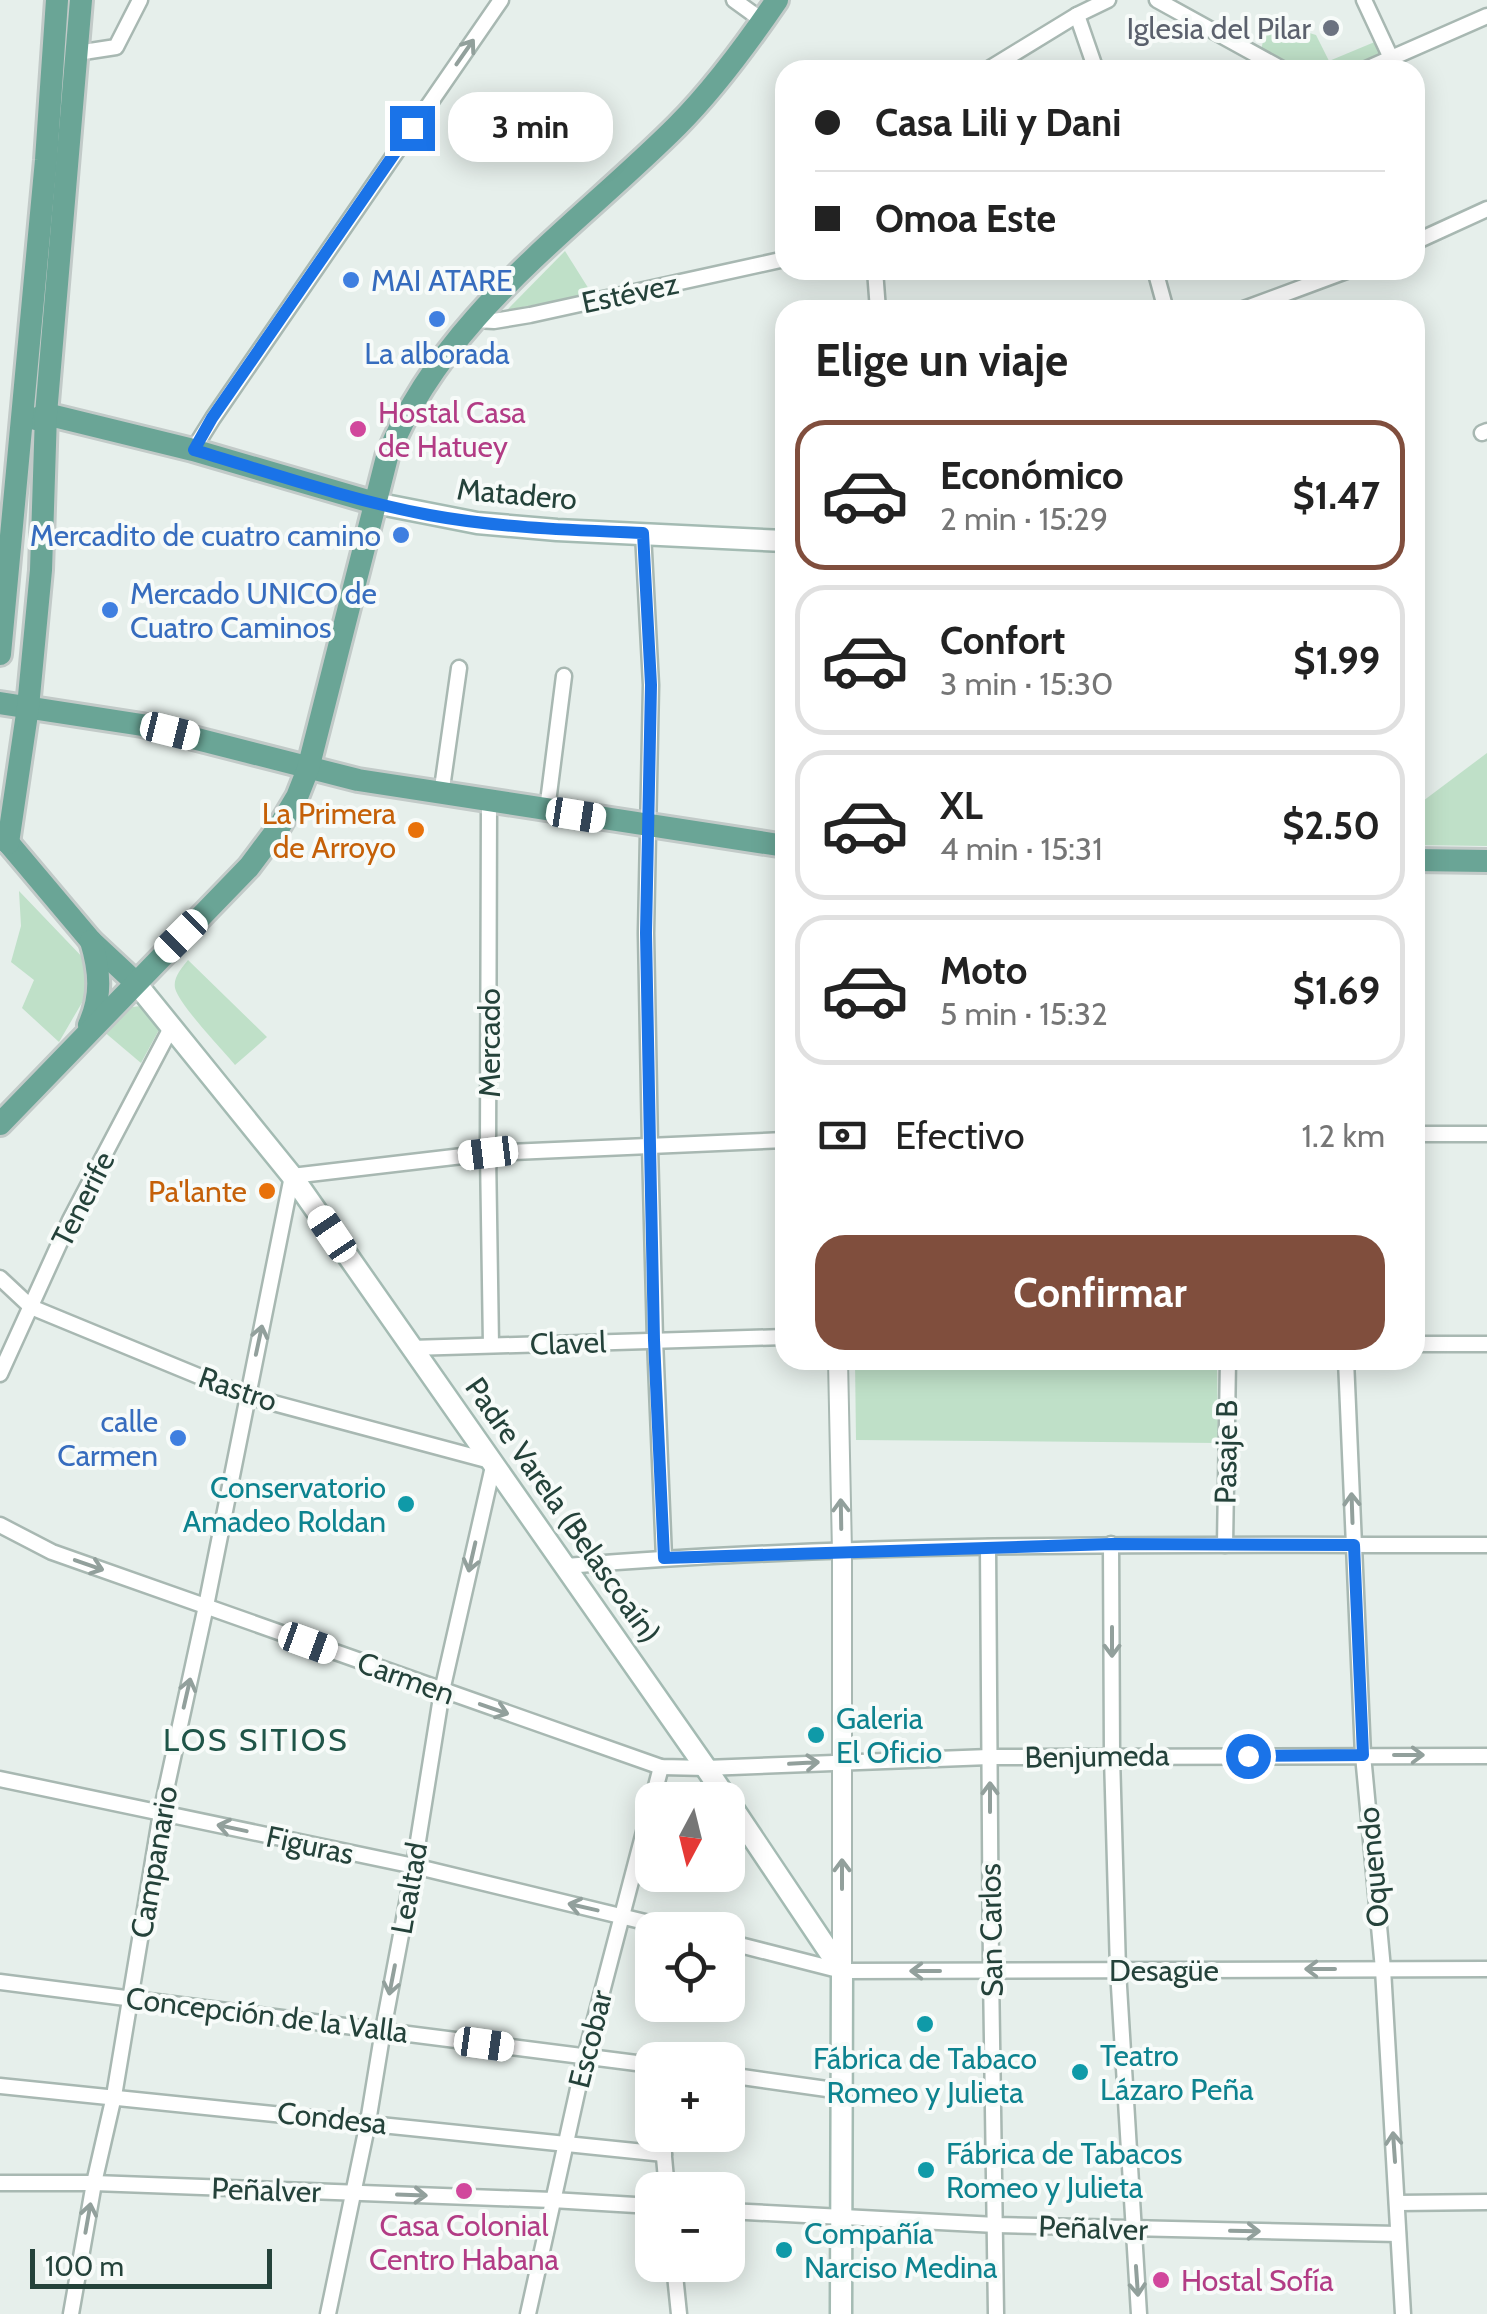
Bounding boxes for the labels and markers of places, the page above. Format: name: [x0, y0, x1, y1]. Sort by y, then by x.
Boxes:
place label: Iglesia del Pilar: [1126, 10, 1312, 47]
marker: Iglesia del Pilar: [1320, 17, 1342, 39]
place label: MAI ATARE: [371, 262, 513, 299]
marker: MAI ATARE: [340, 269, 362, 291]
marker: La alborada: [426, 308, 448, 330]
place label: La alborada: [364, 335, 510, 372]
place label: Hostal Casa de Hatuey: [378, 394, 526, 465]
marker: Hostal Casa de Hatuey: [347, 418, 369, 440]
place label: Mercadito de cuatro camino: [30, 517, 381, 554]
marker: Mercadito de cuatro camino: [390, 524, 412, 546]
place label: Mercado UNICO de Cuatro Caminos: [130, 575, 377, 646]
marker: Mercado UNICO de Cuatro Caminos: [99, 599, 121, 621]
place label: La Primera de Arroyo: [262, 795, 397, 866]
marker: La Primera de Arroyo: [405, 819, 427, 841]
place label: Pa'lante: [148, 1173, 247, 1210]
marker: Pa'lante: [256, 1180, 278, 1202]
place label: calle Carmen: [57, 1403, 158, 1474]
marker: calle Carmen: [167, 1427, 189, 1449]
place label: Conservatorio Amadeo Roldan: [183, 1469, 386, 1540]
marker: Conservatorio Amadeo Roldan: [395, 1493, 417, 1515]
place label: Galeria El Oficio: [836, 1700, 942, 1771]
marker: Galeria El Oficio: [805, 1724, 827, 1746]
marker: Fábrica de Tabaco Romeo y Julieta: [914, 2013, 936, 2035]
place label: Teatro Lázaro Peña: [1100, 2037, 1254, 2108]
place label: Fábrica de Tabaco Romeo y Julieta: [813, 2040, 1037, 2111]
marker: Teatro Lázaro Peña: [1069, 2061, 1091, 2083]
place label: Fábrica de Tabacos Romeo y Julieta: [946, 2135, 1182, 2206]
marker: Fábrica de Tabacos Romeo y Julieta: [915, 2159, 937, 2181]
marker: Casa Colonial Centro Habana: [453, 2180, 475, 2202]
place label: Casa Colonial Centro Habana: [369, 2207, 560, 2278]
place label: Compañía Narciso Medina: [804, 2215, 998, 2286]
marker: Compañía Narciso Medina: [773, 2239, 795, 2261]
place label: Hostal Sofía: [1181, 2262, 1334, 2299]
marker: Hostal Sofía: [1150, 2269, 1172, 2291]

